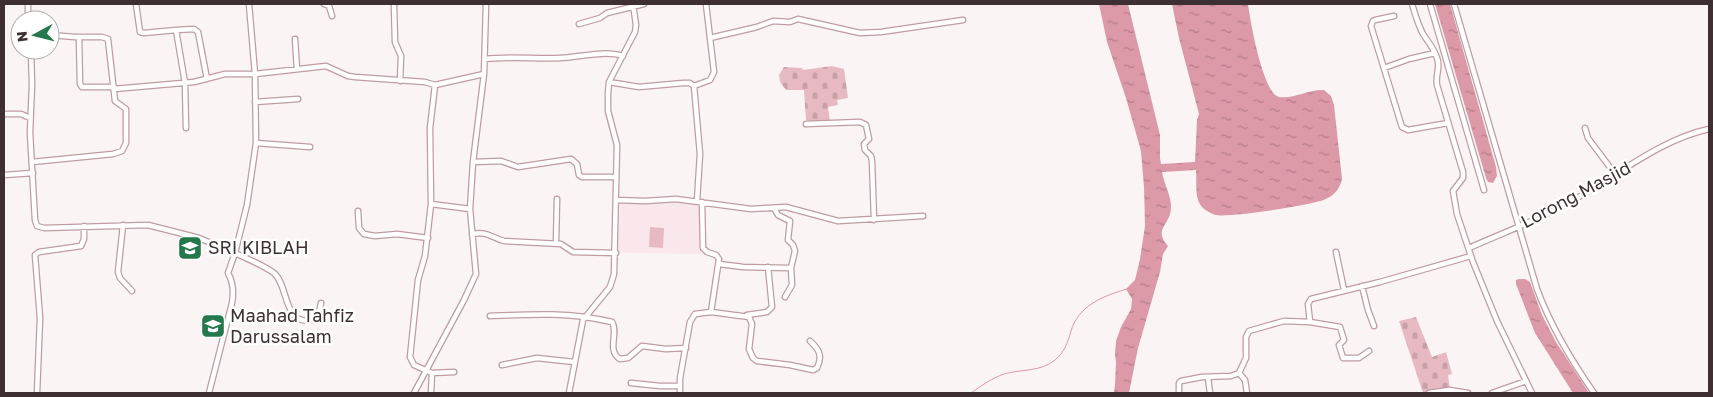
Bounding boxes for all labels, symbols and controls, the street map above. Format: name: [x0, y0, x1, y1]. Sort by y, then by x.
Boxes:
north arrow: [10, 10, 60, 60]
text: N: [13, 30, 31, 43]
street label: Lorong Masjid: [1517, 156, 1634, 232]
school or university icon: SRI KIBLAH: [177, 235, 203, 261]
place label: SRI KIBLAH: [208, 236, 309, 258]
place label: Maahad Tahfiz Darussalam: [230, 304, 354, 347]
school or university icon: Maahad Tahfiz Darussalam: [200, 313, 226, 339]

